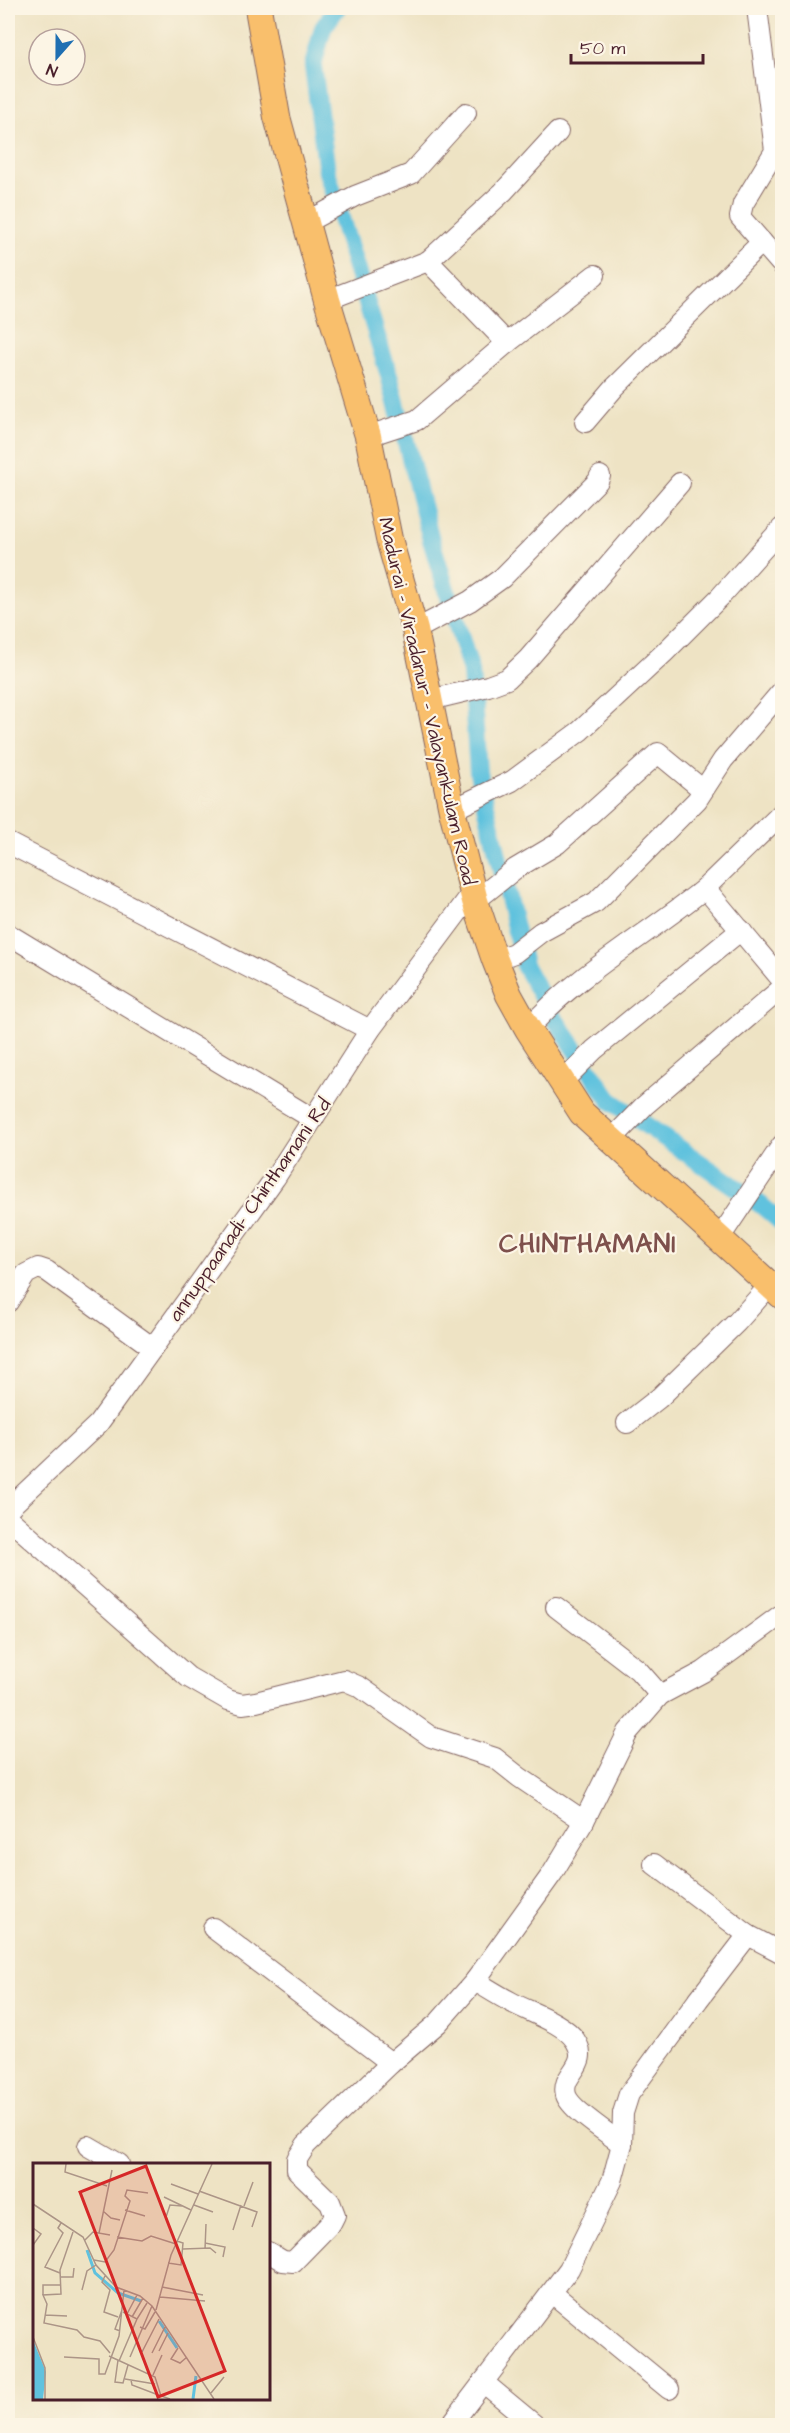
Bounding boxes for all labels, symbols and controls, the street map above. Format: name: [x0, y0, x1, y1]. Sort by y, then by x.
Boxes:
north arrow: [27, 27, 87, 87]
scale bar: [571, 27, 703, 65]
text: 50 m: [580, 36, 625, 61]
text: N: [43, 58, 61, 82]
street label: Madurai - Viradanur - Valayankulam Road: [370, 515, 483, 888]
street label: annuppaanadi- Chinthamani Rd: [162, 1092, 338, 1327]
district label: CHINTHAMANI: [499, 1226, 677, 1262]
inset map: [33, 2163, 270, 2400]

